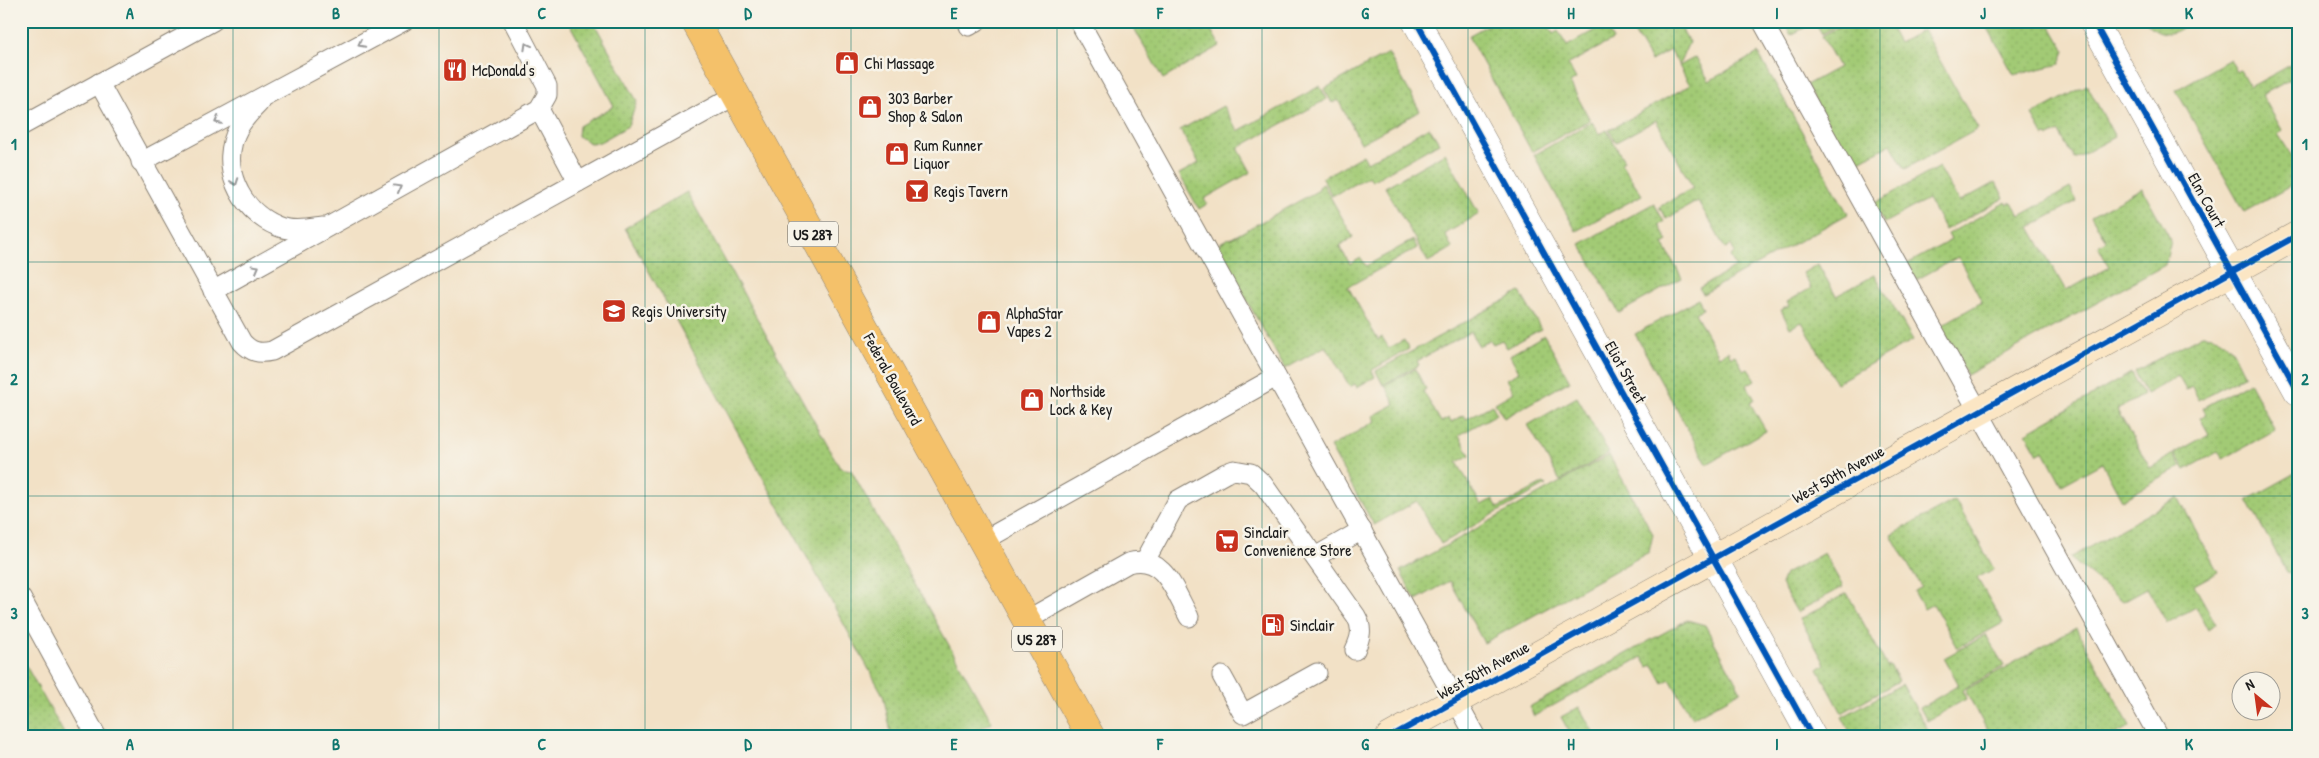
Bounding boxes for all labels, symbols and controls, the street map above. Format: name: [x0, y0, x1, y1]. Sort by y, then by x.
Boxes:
text: A: [126, 2, 134, 24]
text: B: [332, 2, 340, 24]
text: C: [538, 2, 547, 24]
text: D: [744, 2, 752, 24]
text: E: [950, 2, 958, 24]
text: F: [1156, 2, 1164, 24]
text: G: [1361, 2, 1369, 24]
text: H: [1567, 2, 1575, 24]
text: I: [1775, 2, 1779, 24]
text: J: [1980, 2, 1986, 24]
text: K: [2185, 2, 2194, 24]
one-way arrow: [358, 38, 367, 48]
one-way arrow: [523, 43, 533, 52]
shop icon: Chi Massage: [834, 50, 860, 76]
place label: Chi Massage: [864, 52, 935, 74]
restaurant icon: McDonald's: [442, 57, 468, 83]
place label: McDonald's: [472, 59, 535, 81]
place label: 303 Barber Shop & Salon: [888, 87, 963, 127]
shop icon: 303 Barber Shop & Salon: [857, 94, 883, 120]
one-way arrow: [214, 115, 223, 125]
text: 1: [11, 133, 17, 155]
text: 1: [2302, 133, 2308, 155]
place label: Rum Runner Liquor: [914, 134, 983, 174]
shop icon: Rum Runner Liquor: [884, 141, 910, 167]
street label: Elm Court: [2183, 169, 2231, 232]
one-way arrow: [229, 177, 239, 185]
bar icon: Regis Tavern: [904, 178, 930, 204]
place label: Regis Tavern: [934, 180, 1008, 202]
one-way arrow: [392, 185, 401, 195]
road number: US 287: [788, 222, 838, 246]
one-way arrow: [250, 264, 259, 274]
school or university icon: Regis University: [601, 298, 627, 324]
place label: Regis University: [632, 300, 727, 322]
place label: AlphaStar Vapes 2: [1006, 302, 1063, 342]
shop icon: AlphaStar Vapes 2: [976, 309, 1002, 335]
street label: Federal Boulevard: [858, 328, 927, 429]
street label: Eliot Street: [1600, 337, 1652, 407]
text: 2: [10, 368, 18, 390]
text: 2: [2301, 368, 2309, 390]
place label: Northside Lock & Key: [1050, 380, 1113, 420]
shop icon: Northside Lock & Key: [1019, 387, 1045, 413]
street label: West 50th Avenue: [1788, 439, 1888, 508]
place label: Sinclair Convenience Store: [1244, 521, 1352, 561]
supermarket icon: Sinclair Convenience Store: [1214, 528, 1240, 554]
text: 3: [10, 602, 18, 624]
text: 3: [2301, 602, 2309, 624]
fuel station icon: Sinclair: [1260, 612, 1286, 638]
place label: Sinclair: [1290, 614, 1335, 636]
road number: US 287: [1012, 626, 1062, 652]
street label: West 50th Avenue: [1433, 635, 1533, 704]
north arrow: [2232, 670, 2282, 720]
text: N: [2242, 674, 2258, 694]
text: A: [126, 733, 134, 755]
text: B: [332, 733, 340, 755]
text: C: [538, 733, 547, 755]
text: D: [744, 733, 752, 755]
text: E: [950, 733, 958, 755]
text: F: [1156, 733, 1164, 755]
text: G: [1361, 733, 1369, 755]
text: H: [1567, 733, 1575, 755]
text: I: [1775, 733, 1779, 755]
text: J: [1980, 733, 1986, 755]
text: K: [2185, 733, 2194, 755]

